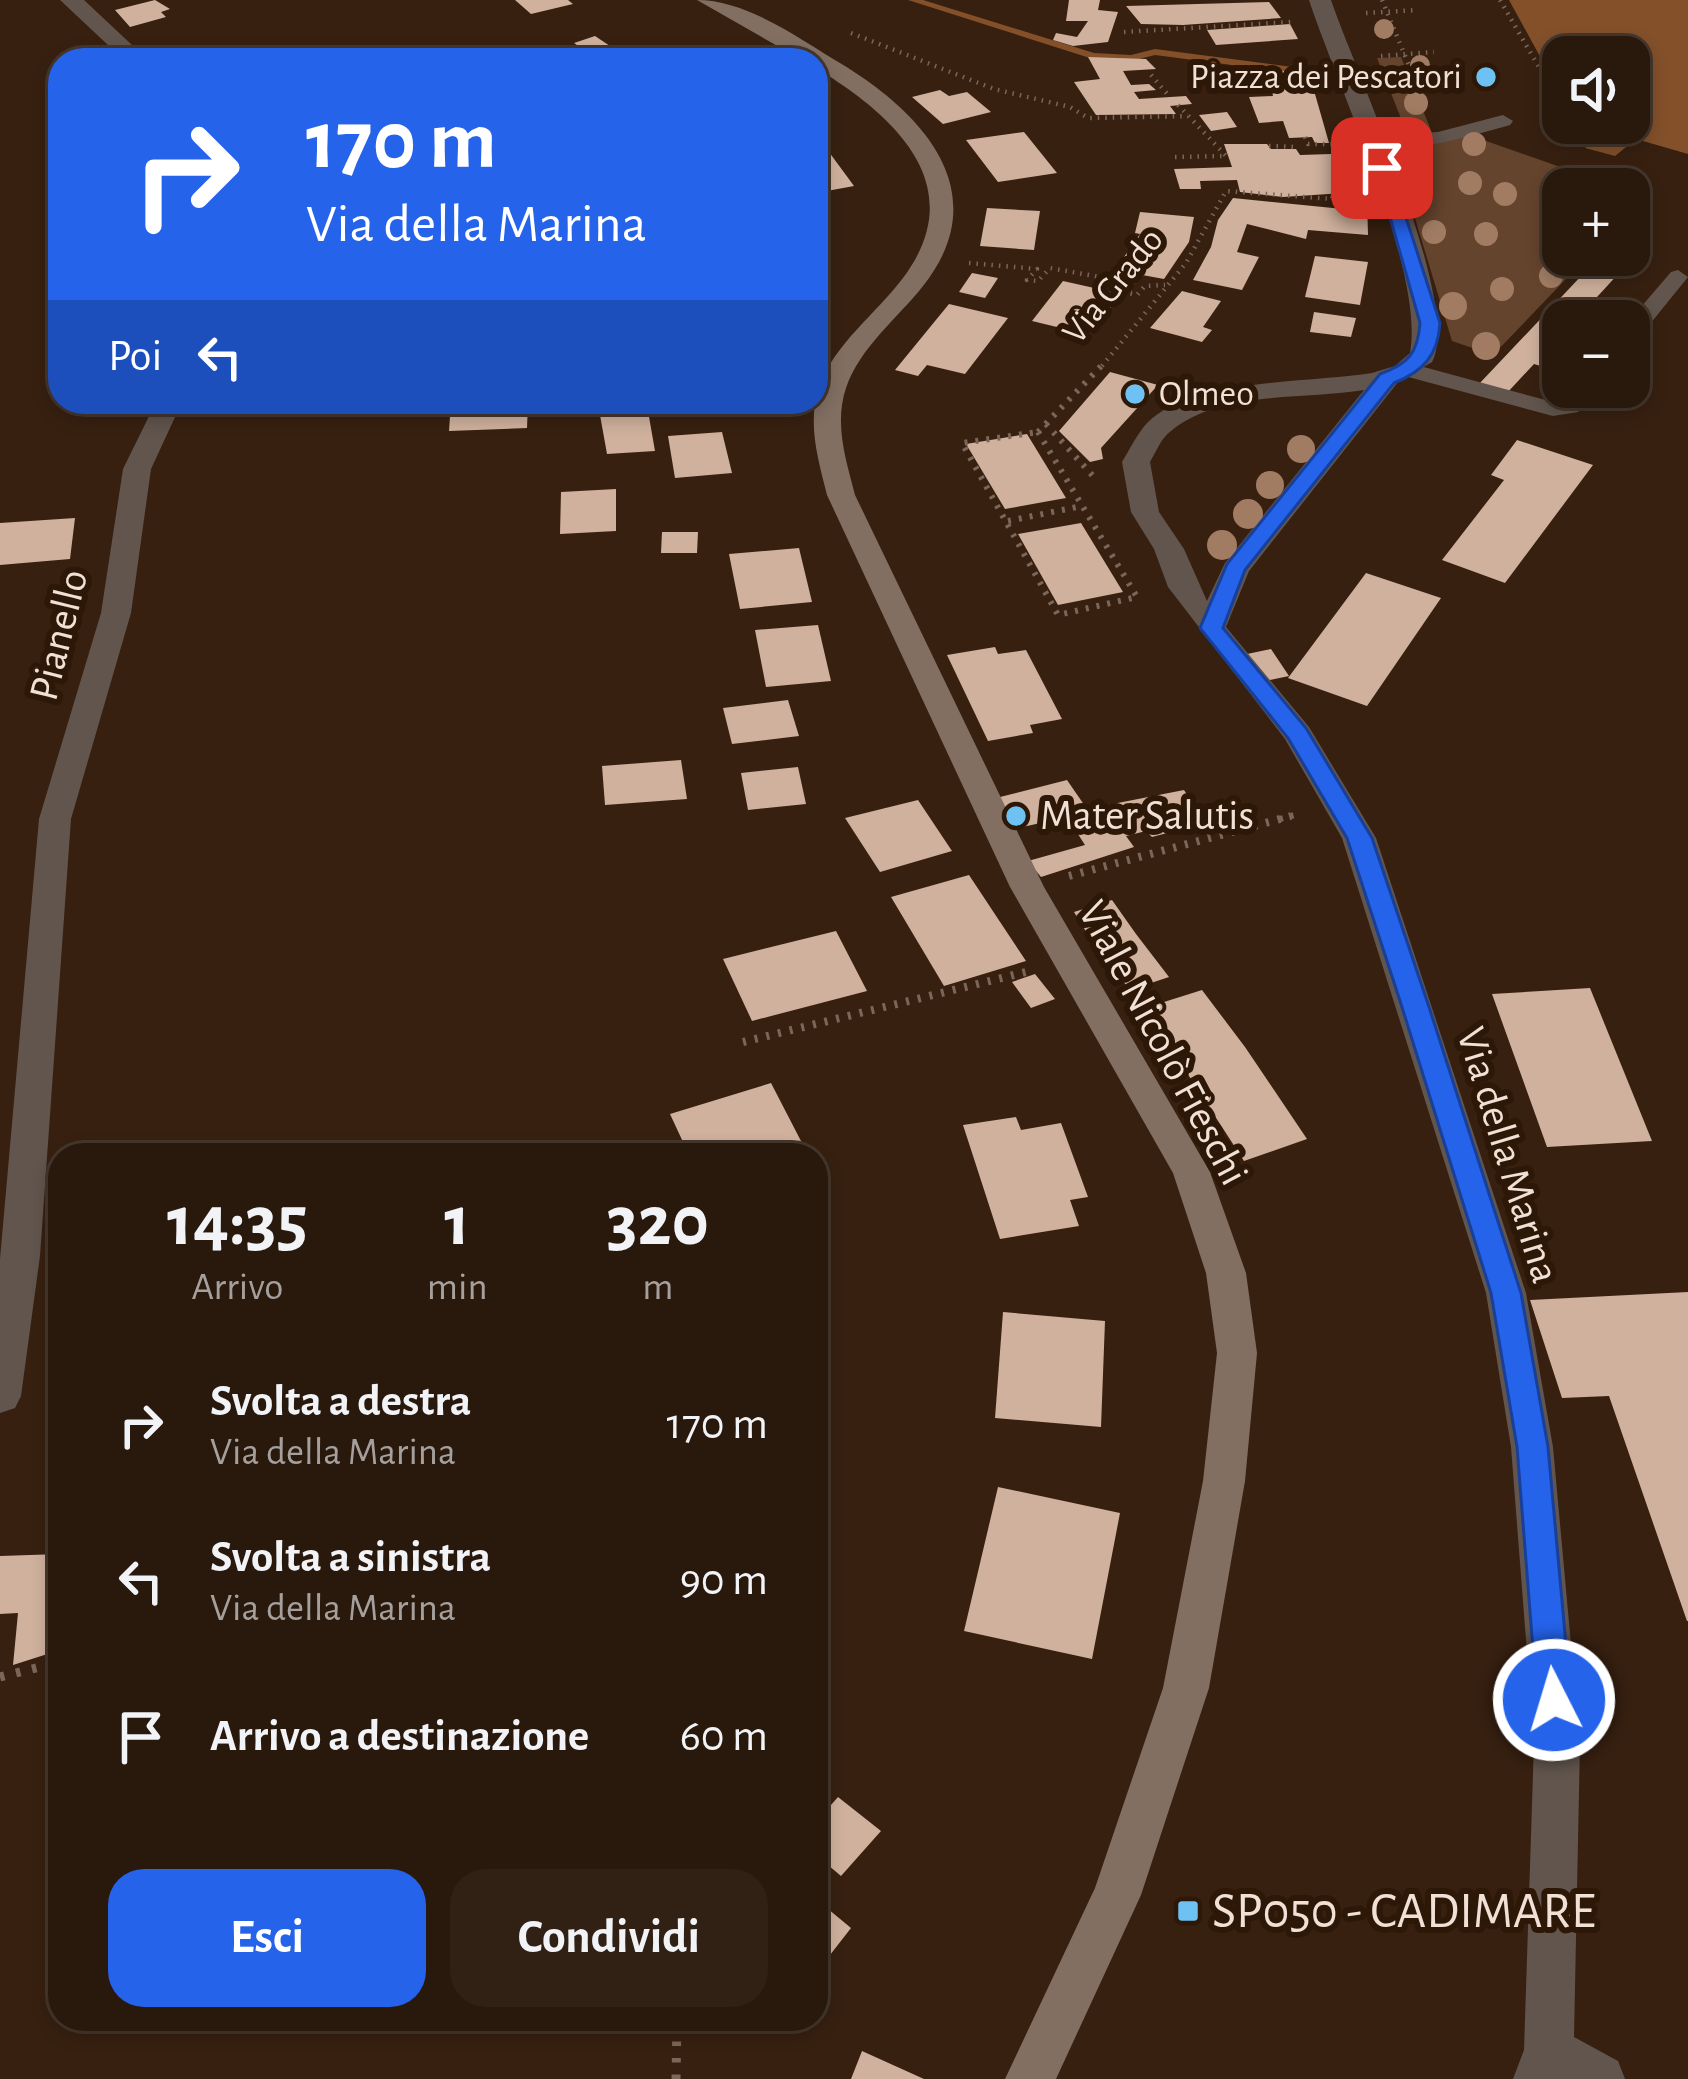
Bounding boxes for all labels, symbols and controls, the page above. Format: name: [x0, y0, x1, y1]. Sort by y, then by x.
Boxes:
map controls: [1542, 36, 1650, 408]
button: sound: [1542, 36, 1650, 144]
place label: Piazza dei Pescatori: [1190, 59, 1462, 95]
marker: Piazza dei Pescatori: [1473, 64, 1499, 90]
icon: right: [108, 96, 264, 252]
text: 170 m: [306, 100, 497, 184]
pin: [1331, 117, 1433, 219]
icon: arrive: [1349, 135, 1415, 201]
button: +: [1542, 168, 1650, 276]
text: Via della Marina: [306, 198, 647, 252]
street label: Via Grado: [1056, 222, 1170, 350]
button: −: [1542, 300, 1650, 408]
icon: left: [187, 324, 253, 390]
text: Poi: [108, 334, 163, 379]
place label: Olmeo: [1159, 376, 1254, 412]
marker: Olmeo: [1122, 381, 1148, 407]
street label: Pianello: [22, 565, 96, 705]
place label: Mater Salutis: [1040, 795, 1254, 837]
marker: Mater Salutis: [1003, 803, 1029, 829]
street label: Viale Nicolò Fieschi: [1071, 894, 1255, 1192]
street label: Via della Marina: [1449, 1022, 1567, 1288]
text: 14:35: [167, 1186, 308, 1258]
text: 1: [444, 1186, 470, 1258]
text: 320: [607, 1186, 709, 1258]
text: Arrivo: [191, 1268, 283, 1307]
text: min: [427, 1268, 488, 1307]
text: m: [642, 1268, 673, 1307]
text: Svolta a destra: [210, 1379, 471, 1424]
icon: right: [108, 1392, 174, 1458]
text: 170 m: [667, 1402, 768, 1447]
text: Via della Marina: [210, 1433, 456, 1472]
text: Svolta a sinistra: [210, 1535, 491, 1580]
icon: left: [108, 1548, 174, 1614]
text: 90 m: [680, 1558, 768, 1603]
text: Via della Marina: [210, 1589, 456, 1628]
position arrow: [1491, 1637, 1617, 1763]
icon: arrive: [108, 1704, 174, 1770]
text: Arrivo a destinazione: [210, 1714, 589, 1759]
text: 60 m: [680, 1714, 768, 1759]
button: Esci: [108, 1869, 426, 2007]
button: Condividi: [450, 1869, 768, 2007]
place label: SP050 - CADIMARE: [1212, 1886, 1595, 1937]
marker: SP050 - CADIMARE: [1175, 1898, 1201, 1924]

